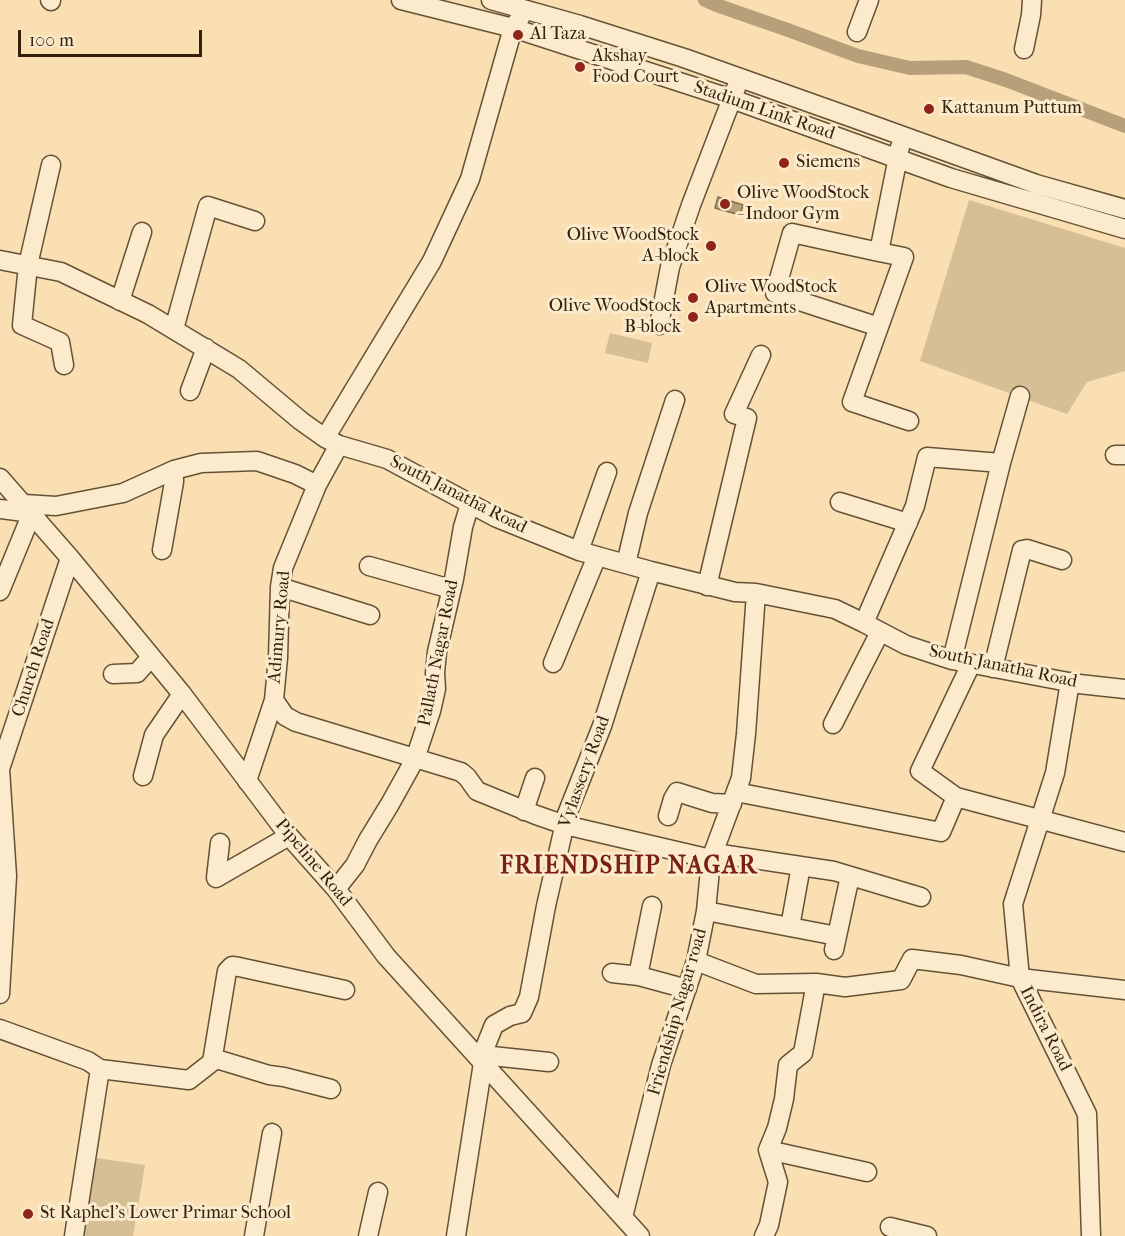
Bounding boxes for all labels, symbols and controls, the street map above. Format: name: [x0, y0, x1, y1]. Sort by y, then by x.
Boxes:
scale bar: [21, 18, 206, 56]
place label: Al Taza: [530, 24, 586, 46]
marker: Al Taza: [511, 28, 525, 42]
text: 100 m: [29, 30, 74, 51]
place label: Akshay Food Court: [592, 46, 679, 88]
marker: Akshay Food Court: [573, 60, 587, 74]
street label: Stadium Link Road: [691, 77, 837, 145]
place label: Kattanum Puttum: [941, 98, 1082, 120]
marker: Kattanum Puttum: [922, 102, 936, 116]
place label: Siemens: [796, 152, 860, 174]
marker: Siemens: [777, 156, 791, 170]
place label: Olive WoodStock - Indoor Gym: [737, 183, 869, 226]
marker: Olive WoodStock - Indoor Gym: [718, 197, 732, 211]
place label: Olive WoodStock A-block: [567, 225, 699, 268]
marker: Olive WoodStock A-block: [704, 239, 718, 253]
place label: Olive WoodStock Apartments: [705, 277, 837, 320]
marker: Olive WoodStock Apartments: [686, 291, 700, 305]
place label: Olive WoodStock B-block: [549, 296, 681, 338]
marker: Olive WoodStock B-block: [686, 310, 700, 324]
street label: South Janatha Road: [386, 451, 530, 539]
street label: Adimury Road: [264, 570, 296, 684]
street label: Pallath Nagar Road: [414, 578, 464, 728]
street label: Church Road: [8, 616, 60, 720]
street label: South Janatha Road: [927, 641, 1079, 693]
street label: Vylassery Road: [555, 713, 615, 831]
street label: Pipeline Road: [270, 815, 356, 911]
district label: FRIENDSHIP NAGAR: [500, 853, 758, 881]
street label: Friendship Nagar road: [644, 926, 712, 1098]
street label: Indira Road: [1014, 983, 1076, 1075]
place label: St Raphel's Lower Primar School: [40, 1203, 291, 1225]
marker: St Raphel's Lower Primar School: [21, 1207, 35, 1221]

